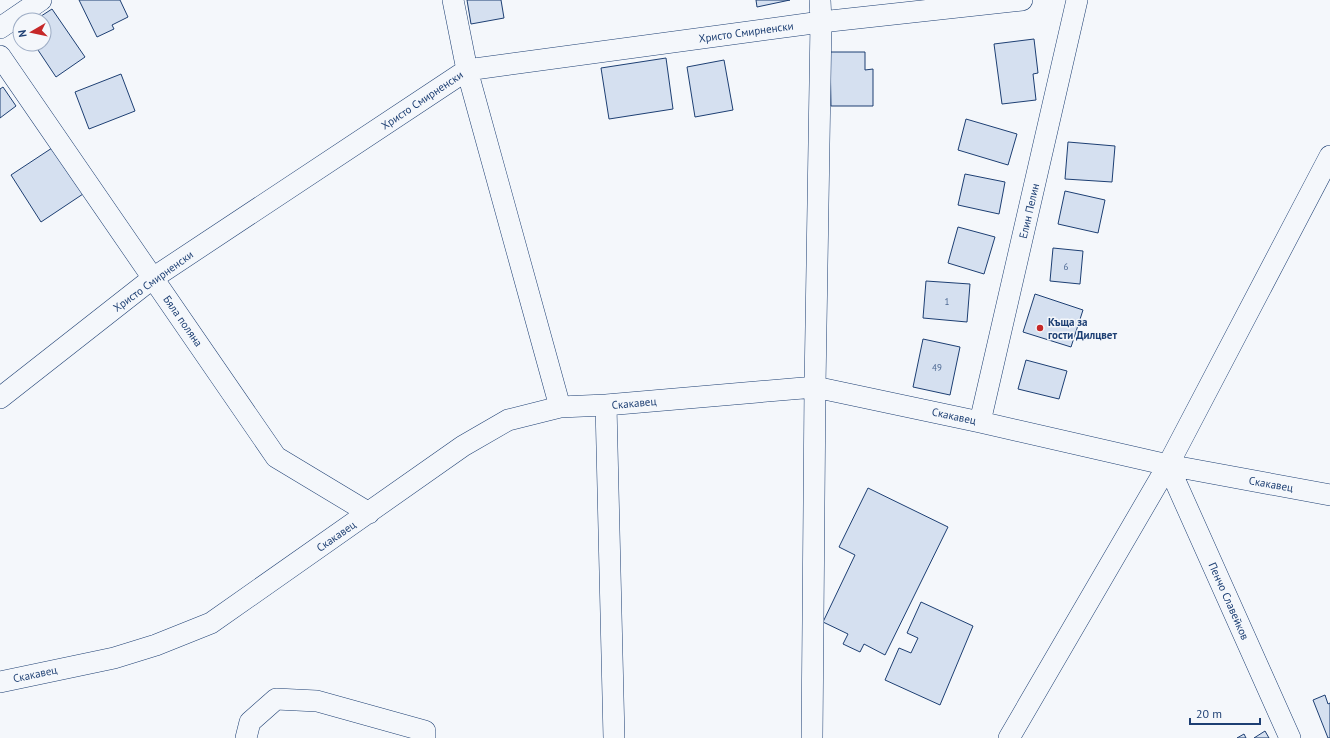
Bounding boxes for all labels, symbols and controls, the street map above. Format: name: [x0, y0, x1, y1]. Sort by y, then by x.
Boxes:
north arrow: [12, 12, 52, 52]
street label: Христо Смирненски: [698, 18, 794, 46]
text: N: [15, 29, 30, 38]
street label: Христо Смирненски: [378, 67, 466, 133]
street label: Елин Пелин: [1016, 182, 1042, 240]
street label: Христо Смирненски: [110, 247, 196, 315]
house number: 6: [1064, 261, 1069, 272]
street label: Бяла поляна: [160, 293, 206, 349]
house number: 1: [945, 296, 950, 307]
place label: Къща за гости Дилцвет: [1048, 315, 1117, 342]
marker: Къща за гости Дилцвет: [1035, 323, 1045, 333]
house number: 49: [932, 362, 942, 373]
street label: Скакавец: [611, 394, 657, 412]
street label: Скакавец: [931, 404, 977, 428]
street label: Скакавец: [1248, 473, 1294, 495]
street label: Скакавец: [314, 517, 358, 555]
street label: Пенчо Славейков: [1206, 560, 1252, 642]
street label: Скакавец: [12, 662, 58, 686]
scale bar: [1190, 700, 1260, 726]
text: 20 m: [1196, 706, 1222, 721]

